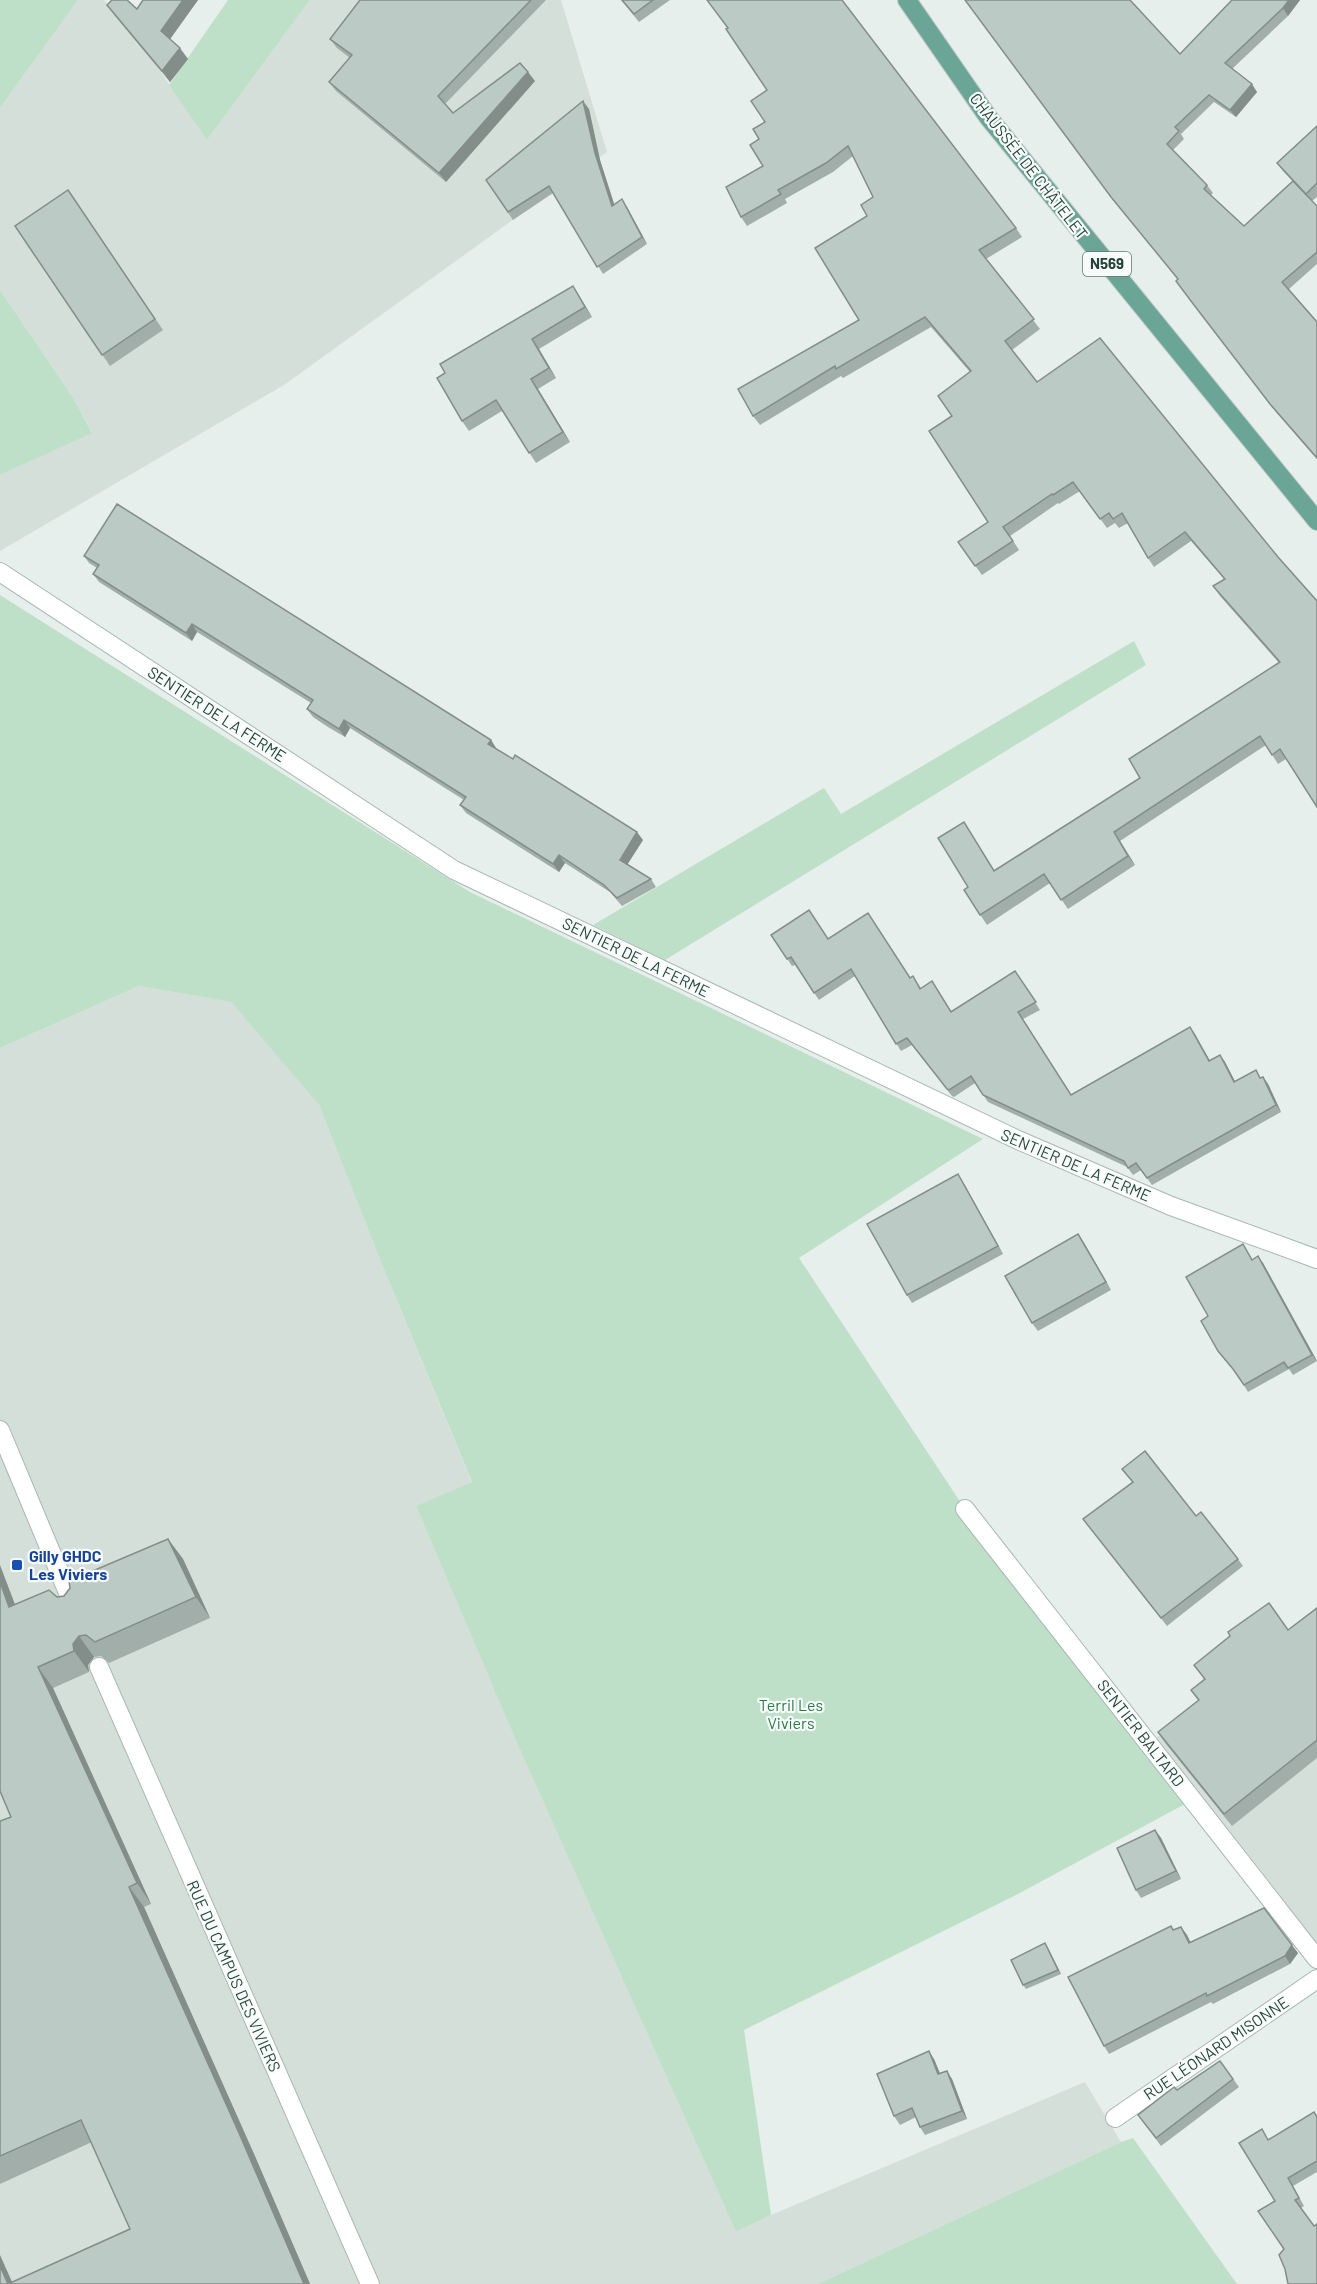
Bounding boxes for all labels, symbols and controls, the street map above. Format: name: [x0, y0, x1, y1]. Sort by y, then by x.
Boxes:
street label: CHAUSSÉE DE CHÂTELET: [967, 89, 1092, 242]
road number: N569: [1083, 252, 1131, 276]
street label: SENTIER DE LA FERME: [145, 662, 290, 765]
street label: SENTIER DE LA FERME: [560, 913, 713, 1000]
street label: SENTIER DE LA FERME: [998, 1124, 1154, 1205]
place label: Gilly GHDC Les Viviers: [29, 1546, 107, 1583]
marker: Gilly GHDC Les Viviers: [10, 1558, 24, 1572]
street label: SENTIER BALTARD: [1094, 1675, 1189, 1790]
park label: Terril Les Viviers: [759, 1695, 823, 1732]
street label: RUE DU CAMPUS DES VIVIERS: [184, 1877, 285, 2075]
street label: RUE LÉONARD MISONNE: [1140, 1992, 1292, 2103]

